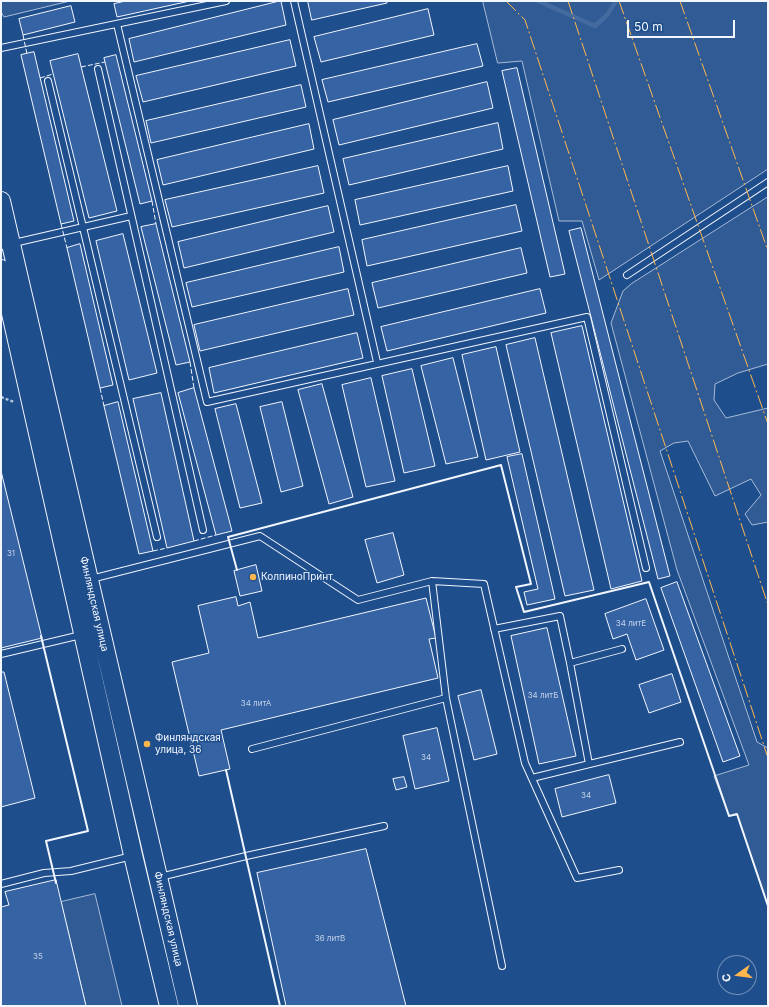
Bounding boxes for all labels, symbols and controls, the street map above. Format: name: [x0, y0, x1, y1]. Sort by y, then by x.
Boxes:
scale bar: [629, 12, 737, 38]
text: 50 m: [634, 19, 663, 34]
house number: 31: [7, 549, 15, 559]
street label: Финляндская улица: [77, 555, 111, 653]
place label: КолпиноПринт: [261, 571, 333, 583]
marker: КолпиноПринт: [248, 572, 258, 582]
house number: 34 литЕ: [616, 619, 646, 629]
house number: 34 литБ: [528, 691, 558, 701]
house number: 34 литА: [241, 699, 271, 709]
place label: Финляндская улица, 36: [155, 732, 221, 756]
marker: Финляндская улица, 36: [142, 739, 152, 749]
house number: 34: [421, 753, 431, 763]
house number: 34: [581, 791, 591, 801]
street label: Финляндская улица: [151, 870, 185, 968]
house number: 36 литВ: [315, 934, 345, 944]
house number: 35: [33, 952, 43, 962]
north arrow: [717, 955, 757, 995]
text: С: [719, 972, 734, 983]

